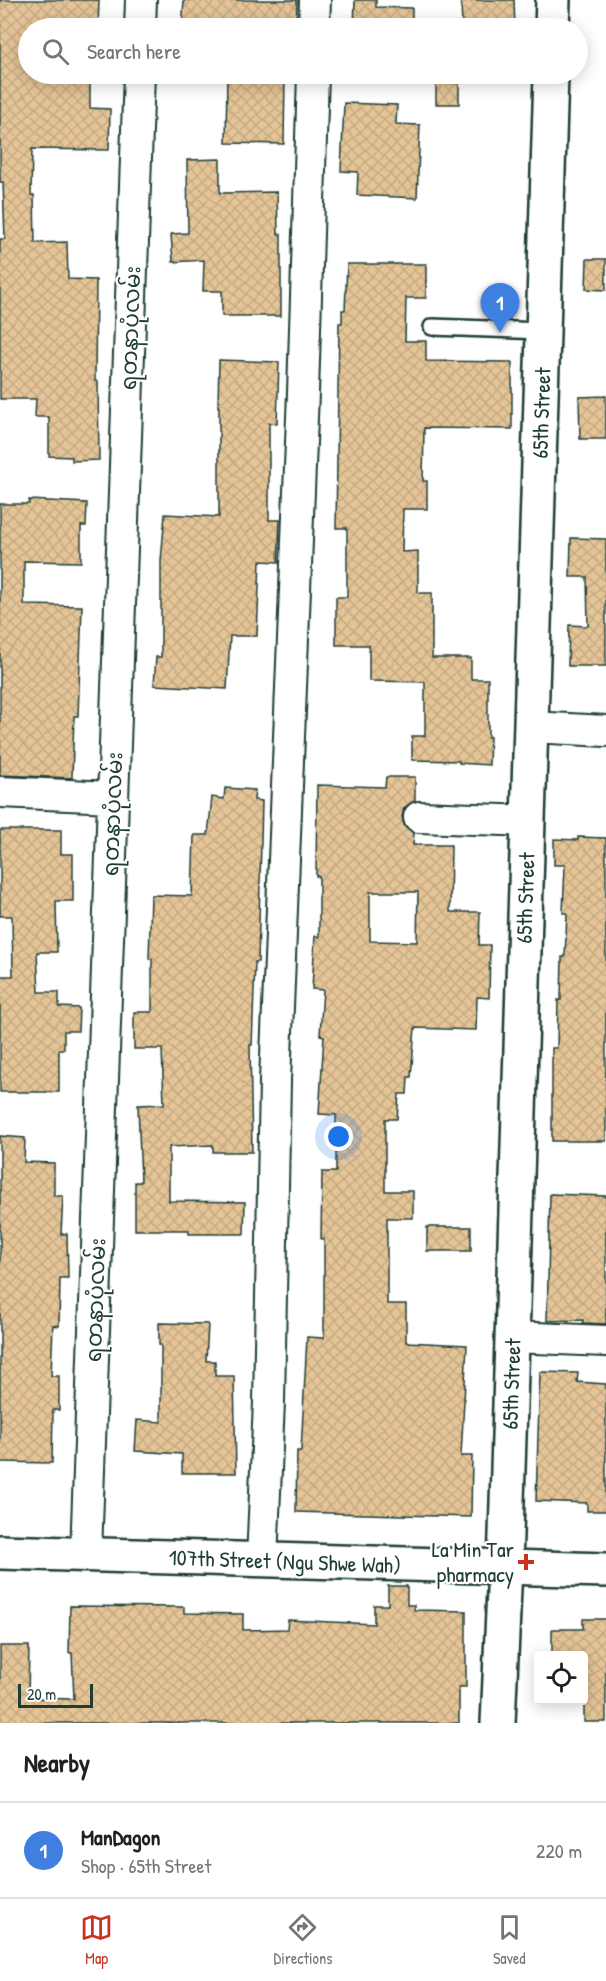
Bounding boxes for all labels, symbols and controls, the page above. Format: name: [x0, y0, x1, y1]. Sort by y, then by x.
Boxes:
search box: [18, 18, 588, 84]
icon: search: [39, 35, 72, 68]
text: Search here: [87, 36, 181, 66]
street label: ရတနာပုံလမ်း: [113, 265, 150, 391]
pin: 1: [480, 284, 520, 333]
street label: 65th Street: [524, 366, 558, 459]
street label: ရတနာပုံလမ်း: [95, 751, 132, 877]
street label: 65th Street: [508, 851, 542, 944]
your location: [324, 1122, 353, 1151]
street label: ရတနာပုံလမ်း: [78, 1237, 115, 1363]
street label: 65th Street: [494, 1337, 528, 1430]
place label: La Min Tar pharmacy: [432, 1534, 515, 1589]
street label: 107th Street (Ngu Shwe Wah): [168, 1542, 402, 1580]
marker: La Min Tar pharmacy: [519, 1555, 533, 1569]
map controls: [534, 1651, 588, 1705]
button: locate: [534, 1651, 588, 1705]
scale bar: [18, 1681, 93, 1708]
text: 20 m: [27, 1683, 56, 1705]
text: Nearby: [24, 1745, 90, 1780]
text: ManDagon: [81, 1822, 160, 1852]
text: 1: [40, 1837, 47, 1864]
text: 220 m: [536, 1837, 582, 1864]
text: Shop · 65th Street: [81, 1852, 211, 1879]
tab: Map: [80, 1911, 113, 1969]
tab: Directions: [274, 1911, 332, 1969]
tab: Saved: [493, 1911, 526, 1969]

